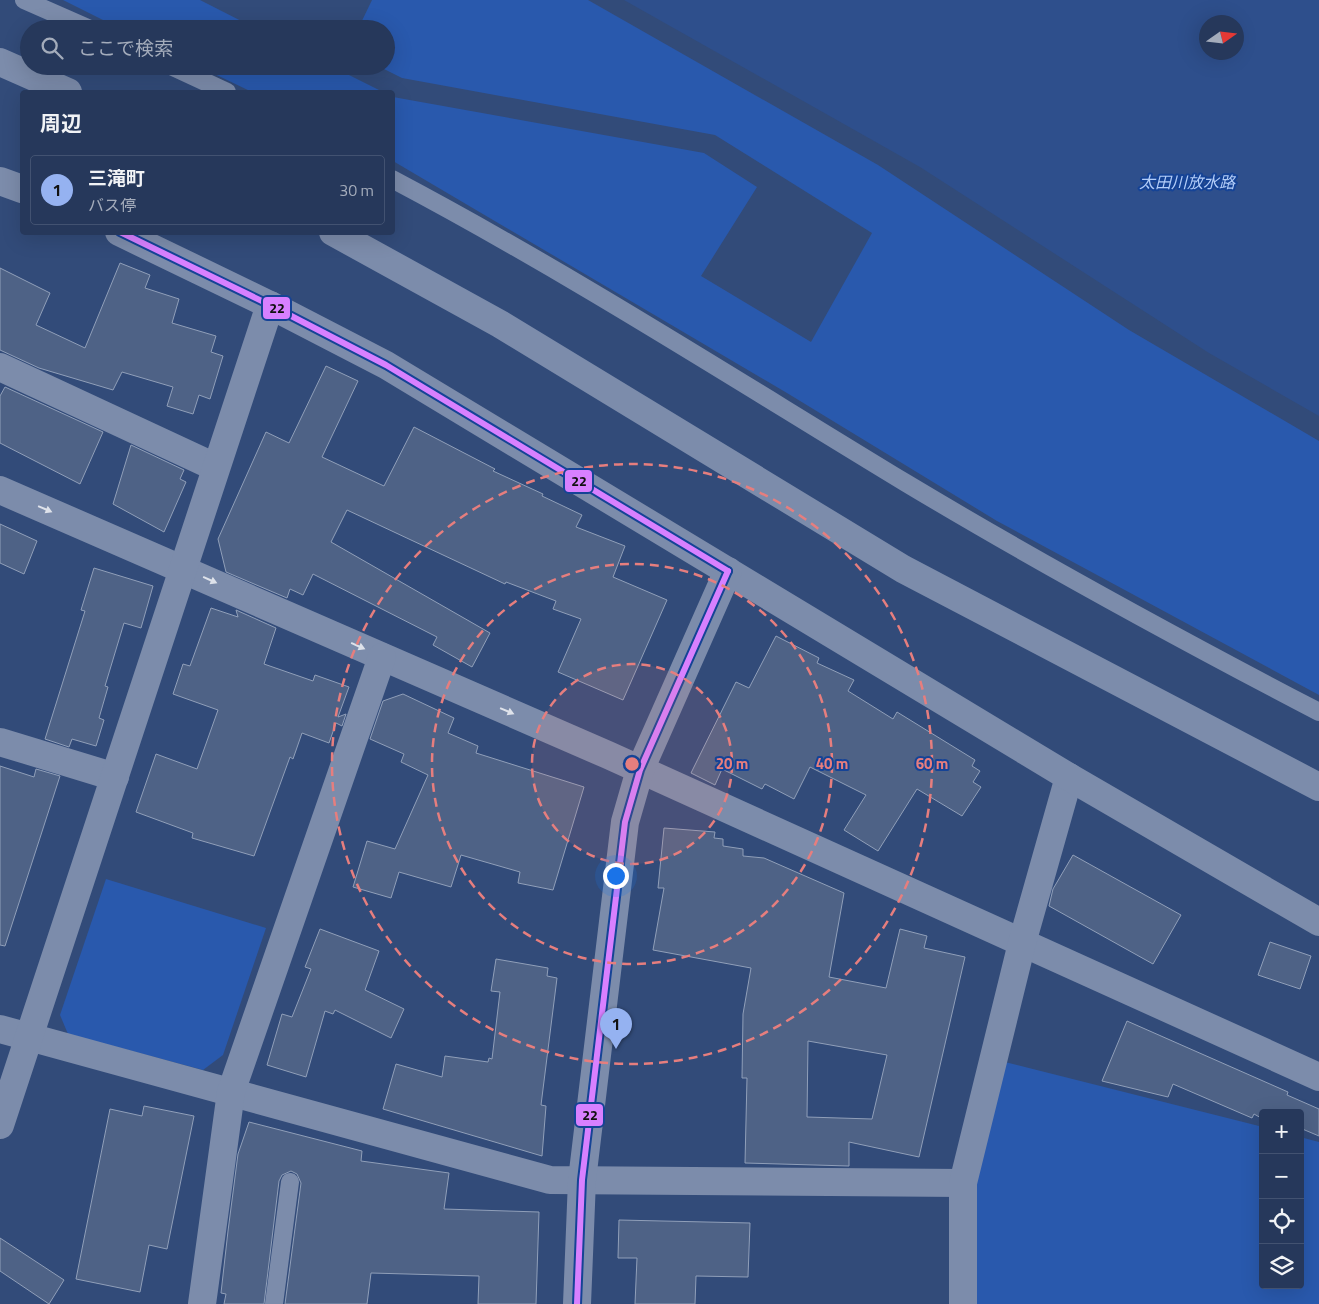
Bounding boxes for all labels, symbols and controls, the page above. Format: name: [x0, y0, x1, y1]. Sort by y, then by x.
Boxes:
north arrow: [1199, 15, 1244, 60]
search box: [20, 20, 395, 75]
text: ここで検索: [78, 33, 173, 62]
icon: search: [38, 34, 66, 62]
text: 周辺: [40, 107, 82, 139]
text: 三滝町: [88, 163, 145, 192]
water label: 太田川放水路: [1139, 170, 1237, 194]
text: 1: [53, 178, 61, 202]
text: 30 m: [339, 178, 374, 202]
text: バス停: [88, 193, 136, 217]
line badge: 22: [262, 296, 291, 320]
text: 22: [269, 297, 285, 318]
line badge: 22: [564, 469, 593, 493]
text: 22: [571, 470, 587, 491]
one-way arrow: [38, 505, 52, 513]
one-way arrow: [203, 576, 217, 584]
one-way arrow: [351, 643, 365, 651]
one-way arrow: [500, 708, 514, 716]
text: 20 m: [716, 752, 748, 775]
text: 40 m: [816, 752, 848, 775]
text: 60 m: [916, 752, 948, 775]
centre of rings: [623, 755, 641, 773]
your location: [603, 863, 629, 889]
pin: 1: [600, 1008, 632, 1049]
line badge: 22: [575, 1103, 604, 1127]
text: 22: [582, 1104, 598, 1125]
map controls: [1259, 1109, 1304, 1289]
button: +: [1259, 1109, 1304, 1154]
button: −: [1259, 1154, 1304, 1199]
button: locate: [1259, 1199, 1304, 1244]
button: layers: [1259, 1244, 1304, 1289]

